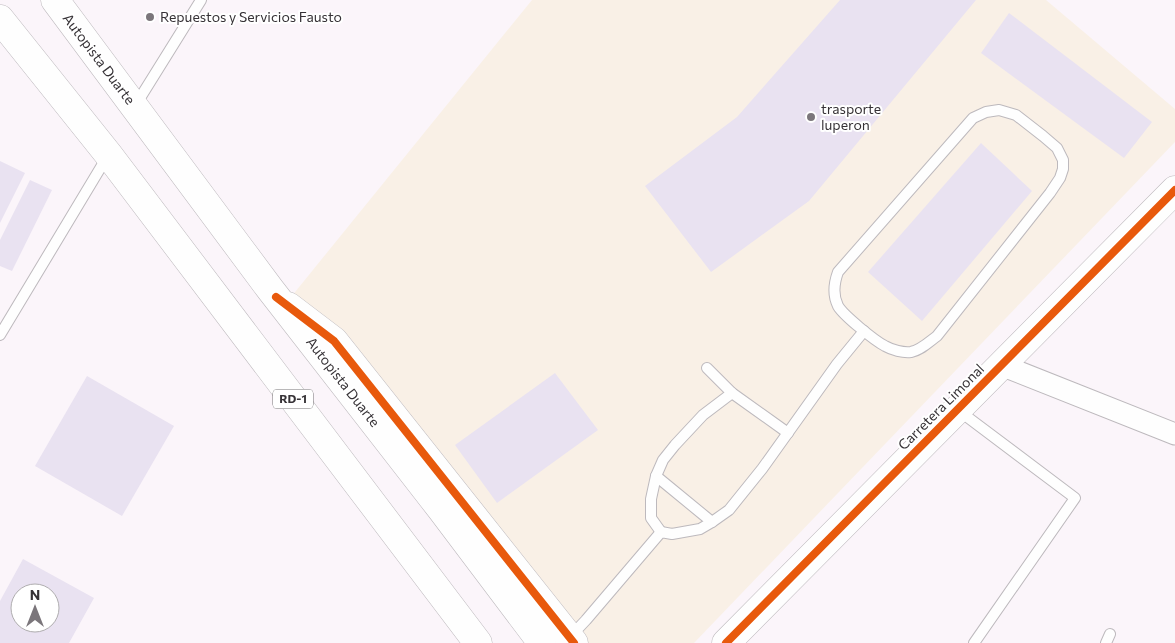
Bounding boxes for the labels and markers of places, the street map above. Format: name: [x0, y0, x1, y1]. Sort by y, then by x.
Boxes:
place label: Repuestos y Servicios Fausto: [160, 8, 342, 25]
marker: Repuestos y Servicios Fausto: [144, 11, 156, 23]
place label: trasporte luperon: [821, 100, 881, 133]
marker: trasporte luperon: [805, 111, 817, 123]

